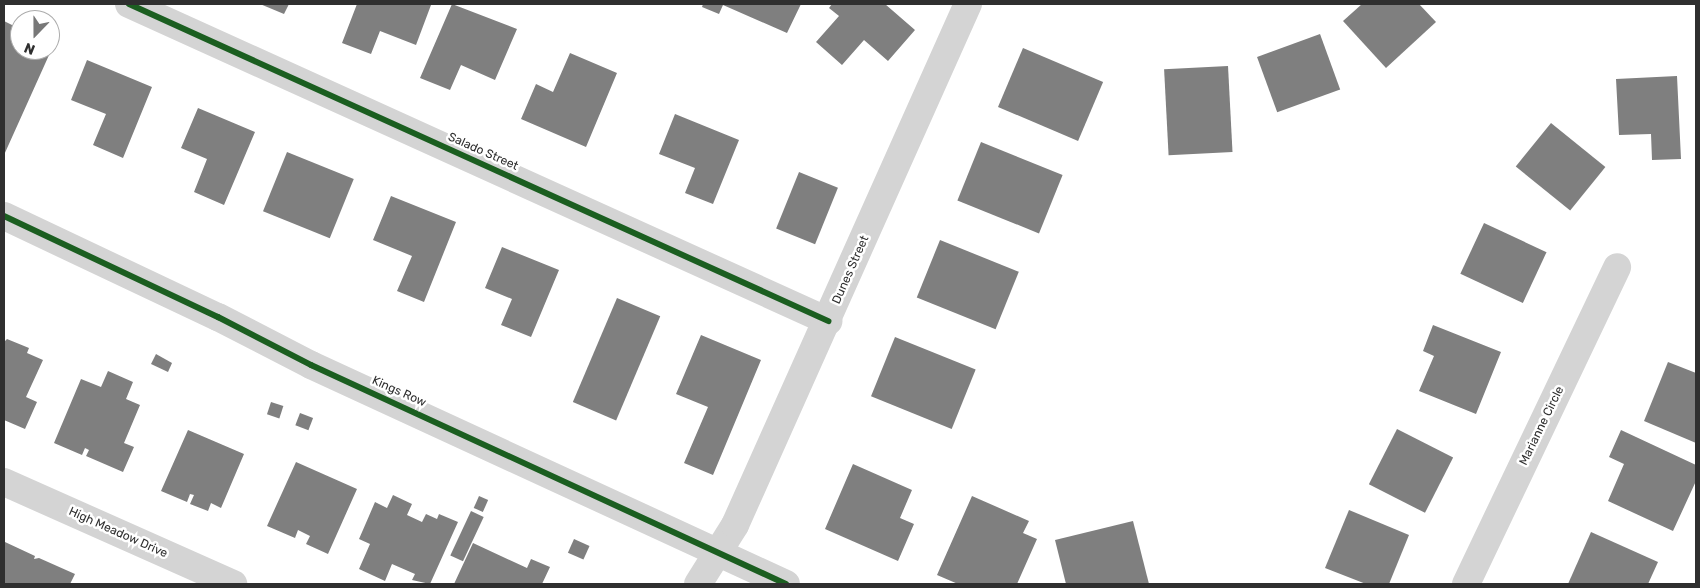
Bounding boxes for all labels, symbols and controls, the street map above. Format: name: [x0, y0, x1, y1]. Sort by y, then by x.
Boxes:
north arrow: [10, 10, 60, 60]
text: N: [22, 39, 37, 58]
street label: Salado Street: [446, 130, 520, 174]
street label: Dunes Street: [830, 234, 872, 306]
street label: Kings Row: [370, 374, 428, 410]
street label: Marianne Circle: [1517, 384, 1567, 468]
street label: High Meadow Drive: [66, 505, 170, 561]

